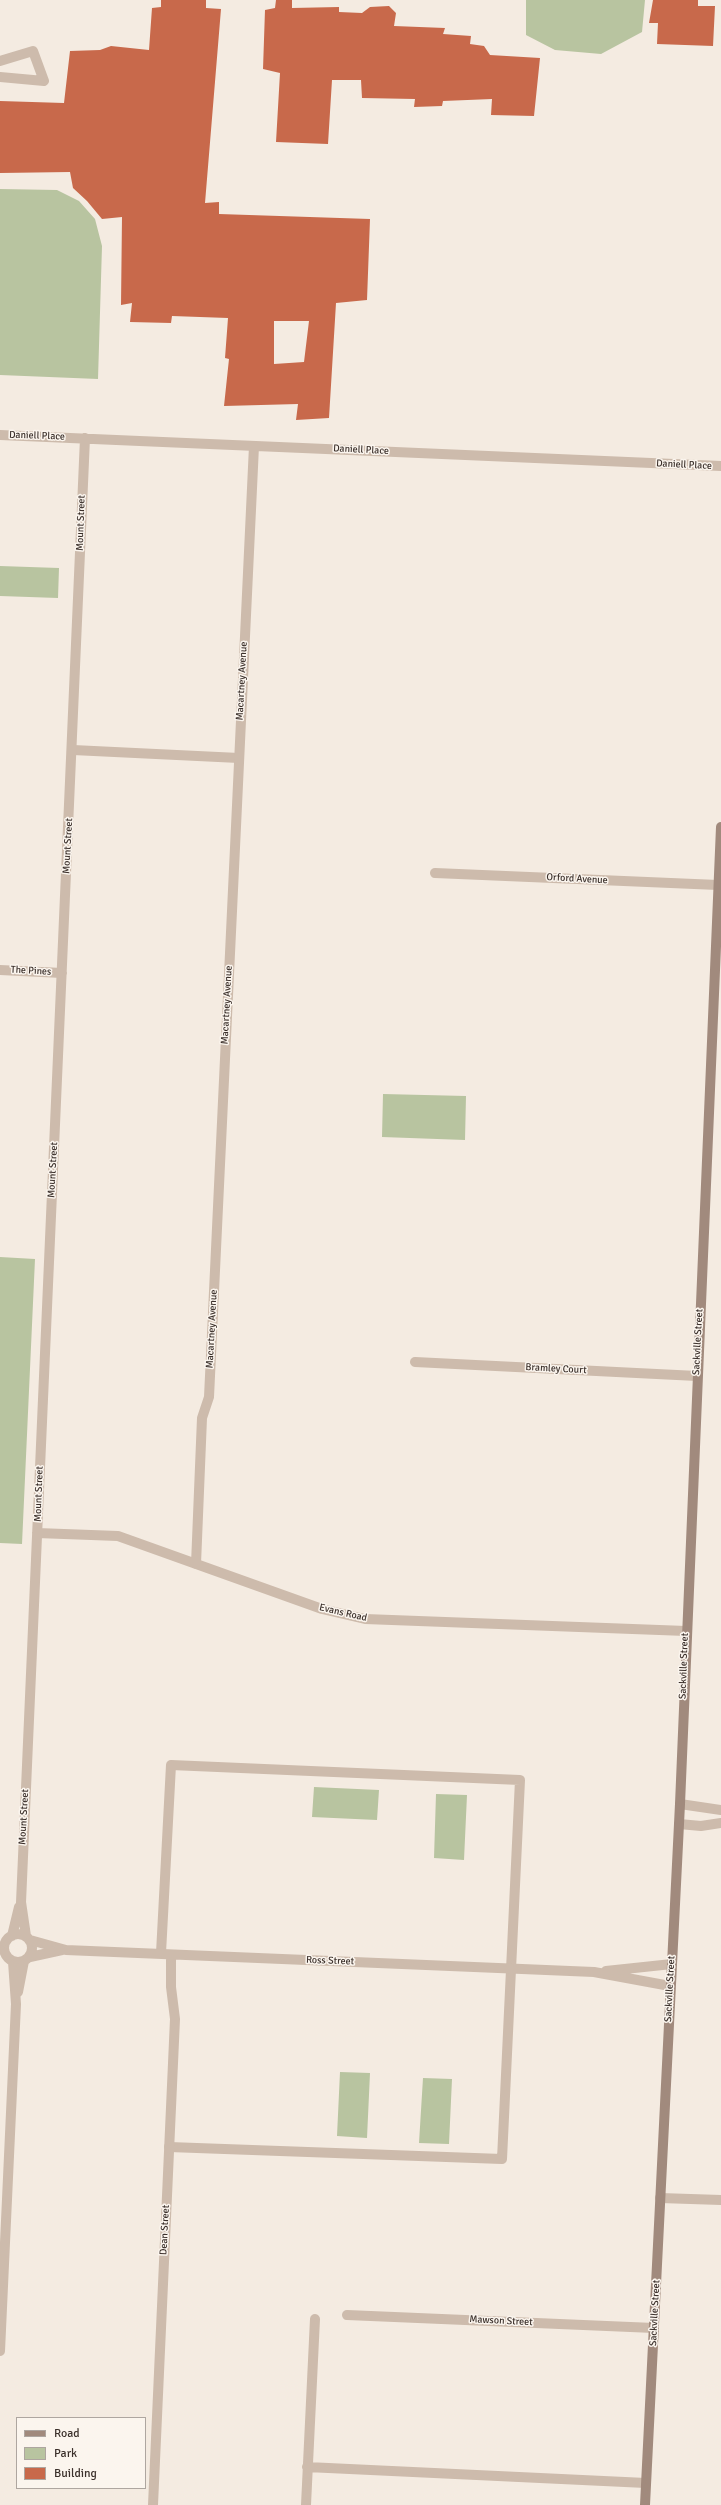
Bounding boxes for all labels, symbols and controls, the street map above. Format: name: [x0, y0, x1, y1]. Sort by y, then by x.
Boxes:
street label: Daniell Place: [9, 429, 65, 443]
street label: Daniell Place: [333, 443, 389, 457]
street label: Daniell Place: [656, 458, 712, 472]
street label: Mount Street: [74, 495, 88, 551]
street label: Macartney Avenue: [234, 641, 250, 721]
street label: Mount Street: [61, 818, 75, 874]
street label: Orford Avenue: [546, 871, 608, 887]
street label: The Pines: [10, 964, 52, 978]
street label: Macartney Avenue: [219, 965, 235, 1045]
street label: Mount Street: [46, 1142, 60, 1198]
street label: Macartney Avenue: [204, 1289, 220, 1369]
street label: Sackville Street: [690, 1309, 706, 1375]
street label: Bramley Court: [525, 1361, 587, 1377]
street label: Mount Street: [32, 1466, 46, 1522]
street label: Evans Road: [318, 1602, 368, 1624]
street label: Sackville Street: [677, 1633, 691, 1699]
street label: Mount Street: [17, 1789, 31, 1845]
street label: Ross Street: [306, 1954, 354, 1968]
street label: Sackville Street: [662, 1956, 678, 2022]
street label: Dean Street: [158, 2205, 172, 2255]
street label: Sackville Street: [647, 2280, 663, 2346]
street label: Mawson Street: [469, 2313, 533, 2329]
legend: [16, 2417, 146, 2489]
text: Road: [54, 2426, 80, 2441]
text: Park: [54, 2446, 77, 2461]
text: Building: [54, 2466, 97, 2481]

